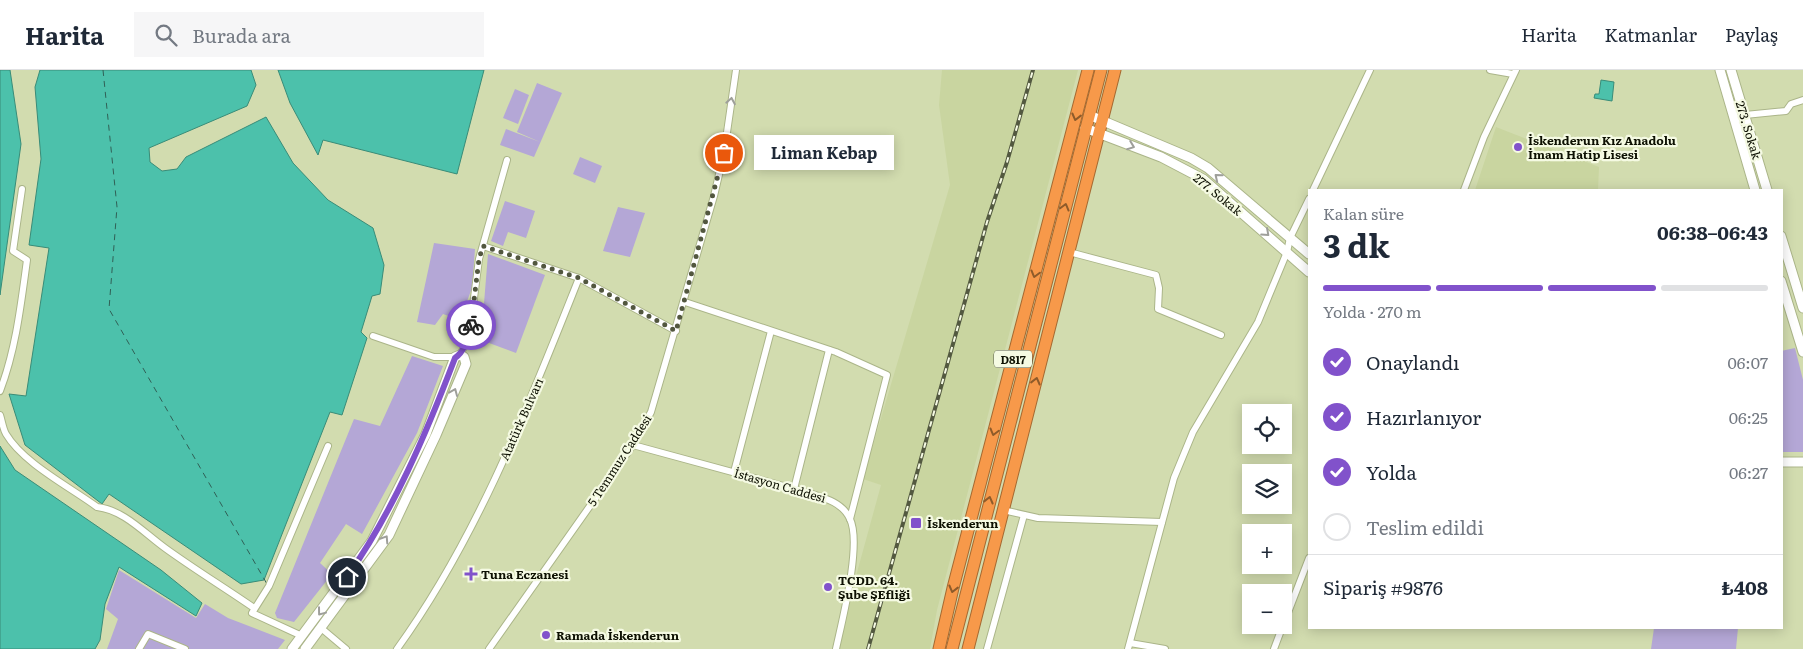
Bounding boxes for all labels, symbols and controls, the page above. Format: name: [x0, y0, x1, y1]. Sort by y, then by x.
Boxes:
search box: [134, 12, 484, 57]
text: Harita: [25, 17, 104, 52]
icon: search: [152, 21, 180, 49]
text: Burada ara: [192, 21, 291, 49]
text: Harita: [1521, 21, 1577, 48]
text: Katmanlar: [1605, 21, 1697, 48]
text: Paylaş: [1725, 21, 1778, 48]
one-way arrow: [725, 96, 735, 105]
street label: 273. Sokak: [1732, 99, 1767, 162]
one-way arrow: [1071, 113, 1082, 122]
place label: İskenderun Kız Anadolu İmam Hatip Lisesi: [1528, 131, 1676, 163]
pin: [703, 132, 745, 174]
callout: Liman Kebap: [754, 136, 894, 170]
icon: bag: [710, 139, 738, 167]
text: Liman Kebap: [771, 140, 877, 164]
one-way arrow: [1126, 140, 1135, 150]
marker: İskenderun Kız Anadolu İmam Hatip Lisesi: [1512, 141, 1524, 153]
street label: 277. Sokak: [1190, 169, 1247, 220]
one-way arrow: [1215, 174, 1224, 182]
text: Kalan süre: [1323, 201, 1404, 225]
one-way arrow: [1059, 203, 1069, 211]
text: 06:38–06:43: [1657, 218, 1768, 246]
text: 3 dk: [1323, 220, 1390, 268]
one-way arrow: [1260, 227, 1269, 236]
one-way arrow: [1030, 270, 1041, 279]
text: Yolda · 270 m: [1323, 299, 1421, 323]
courier: [446, 300, 496, 350]
icon: bike: [457, 311, 485, 339]
icon: check: [1323, 348, 1351, 376]
text: Onaylandı: [1366, 348, 1459, 376]
road number: D817: [994, 350, 1032, 368]
text: 06:07: [1727, 350, 1768, 374]
street label: Atatürk Bulvarı: [495, 375, 547, 463]
one-way arrow: [1030, 377, 1041, 386]
one-way arrow: [447, 388, 458, 397]
icon: check: [1323, 403, 1351, 431]
text: Hazırlanıyor: [1366, 403, 1481, 431]
map controls: [1242, 404, 1292, 634]
button: locate: [1242, 404, 1292, 454]
text: 06:25: [1729, 405, 1768, 429]
street label: 5 Temmuz Caddesi: [583, 411, 655, 509]
one-way arrow: [989, 427, 1000, 436]
icon: check: [1323, 458, 1351, 486]
text: Yolda: [1366, 458, 1417, 486]
text: 06:27: [1729, 460, 1768, 484]
street label: İstasyon Caddesi: [732, 463, 828, 507]
button: layers: [1242, 464, 1292, 514]
one-way arrow: [983, 495, 994, 504]
text: Teslim edildi: [1366, 513, 1484, 541]
place label: İskenderun: [927, 514, 999, 532]
marker: İskenderun: [909, 516, 923, 530]
button: +: [1242, 524, 1292, 574]
one-way arrow: [379, 535, 389, 544]
pin: [326, 556, 368, 598]
icon: home: [333, 563, 361, 591]
place label: Tuna Eczanesi: [481, 565, 569, 583]
marker: Tuna Eczanesi: [465, 568, 477, 580]
place label: TCDD. 64. Şube ŞEfliği: [838, 571, 911, 603]
text: Sipariş #9876: [1323, 573, 1443, 601]
text: ₺408: [1721, 573, 1768, 601]
marker: TCDD. 64. Şube ŞEfliği: [822, 581, 834, 593]
one-way arrow: [948, 584, 959, 593]
button: −: [1242, 584, 1292, 634]
one-way arrow: [318, 606, 326, 615]
place label: Ramada İskenderun: [556, 626, 680, 644]
marker: Ramada İskenderun: [540, 629, 552, 641]

